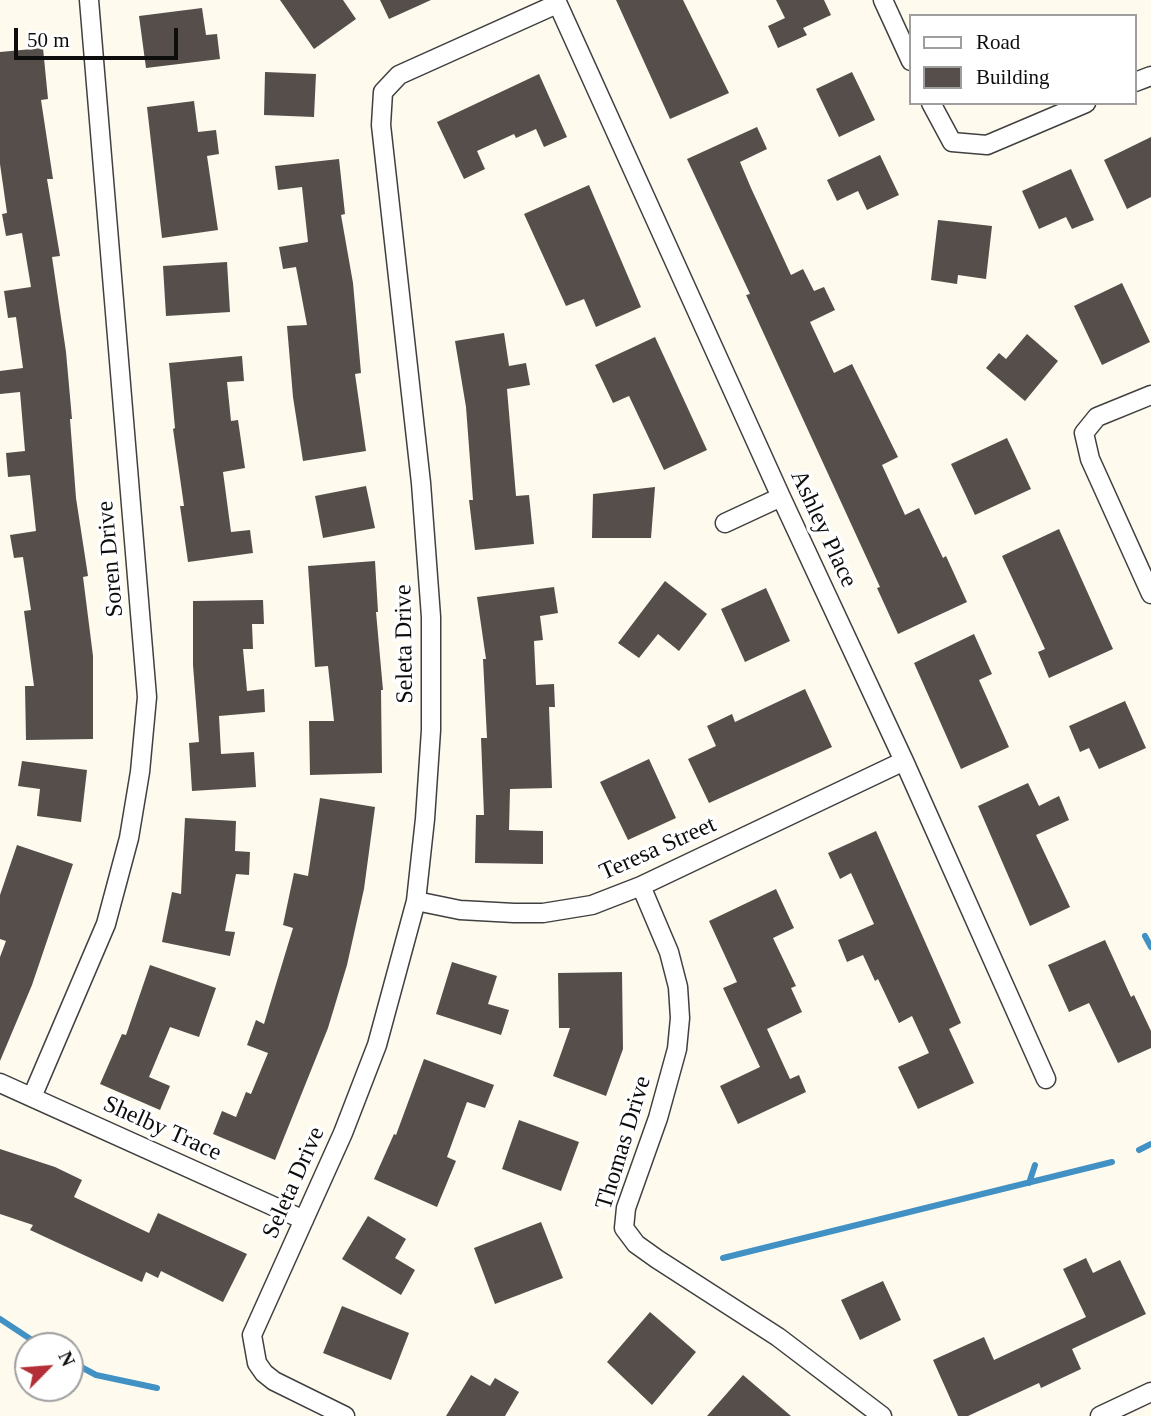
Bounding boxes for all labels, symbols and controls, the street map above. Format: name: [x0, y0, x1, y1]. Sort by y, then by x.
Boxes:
scale bar: [18, 14, 182, 58]
legend: [909, 14, 1137, 105]
text: 50 m: [27, 28, 70, 52]
text: Road: [976, 30, 1020, 54]
text: Building: [976, 65, 1050, 89]
street label: Ashley Place: [783, 466, 863, 592]
street label: Soren Drive: [92, 500, 130, 618]
street label: Seleta Drive: [390, 584, 420, 704]
street label: Teresa Street: [595, 811, 721, 887]
street label: Thomas Drive: [590, 1073, 658, 1213]
street label: Shelby Trace: [98, 1090, 226, 1168]
street label: Seleta Drive: [257, 1123, 331, 1243]
north arrow: [14, 1332, 84, 1402]
text: N: [54, 1348, 79, 1369]

